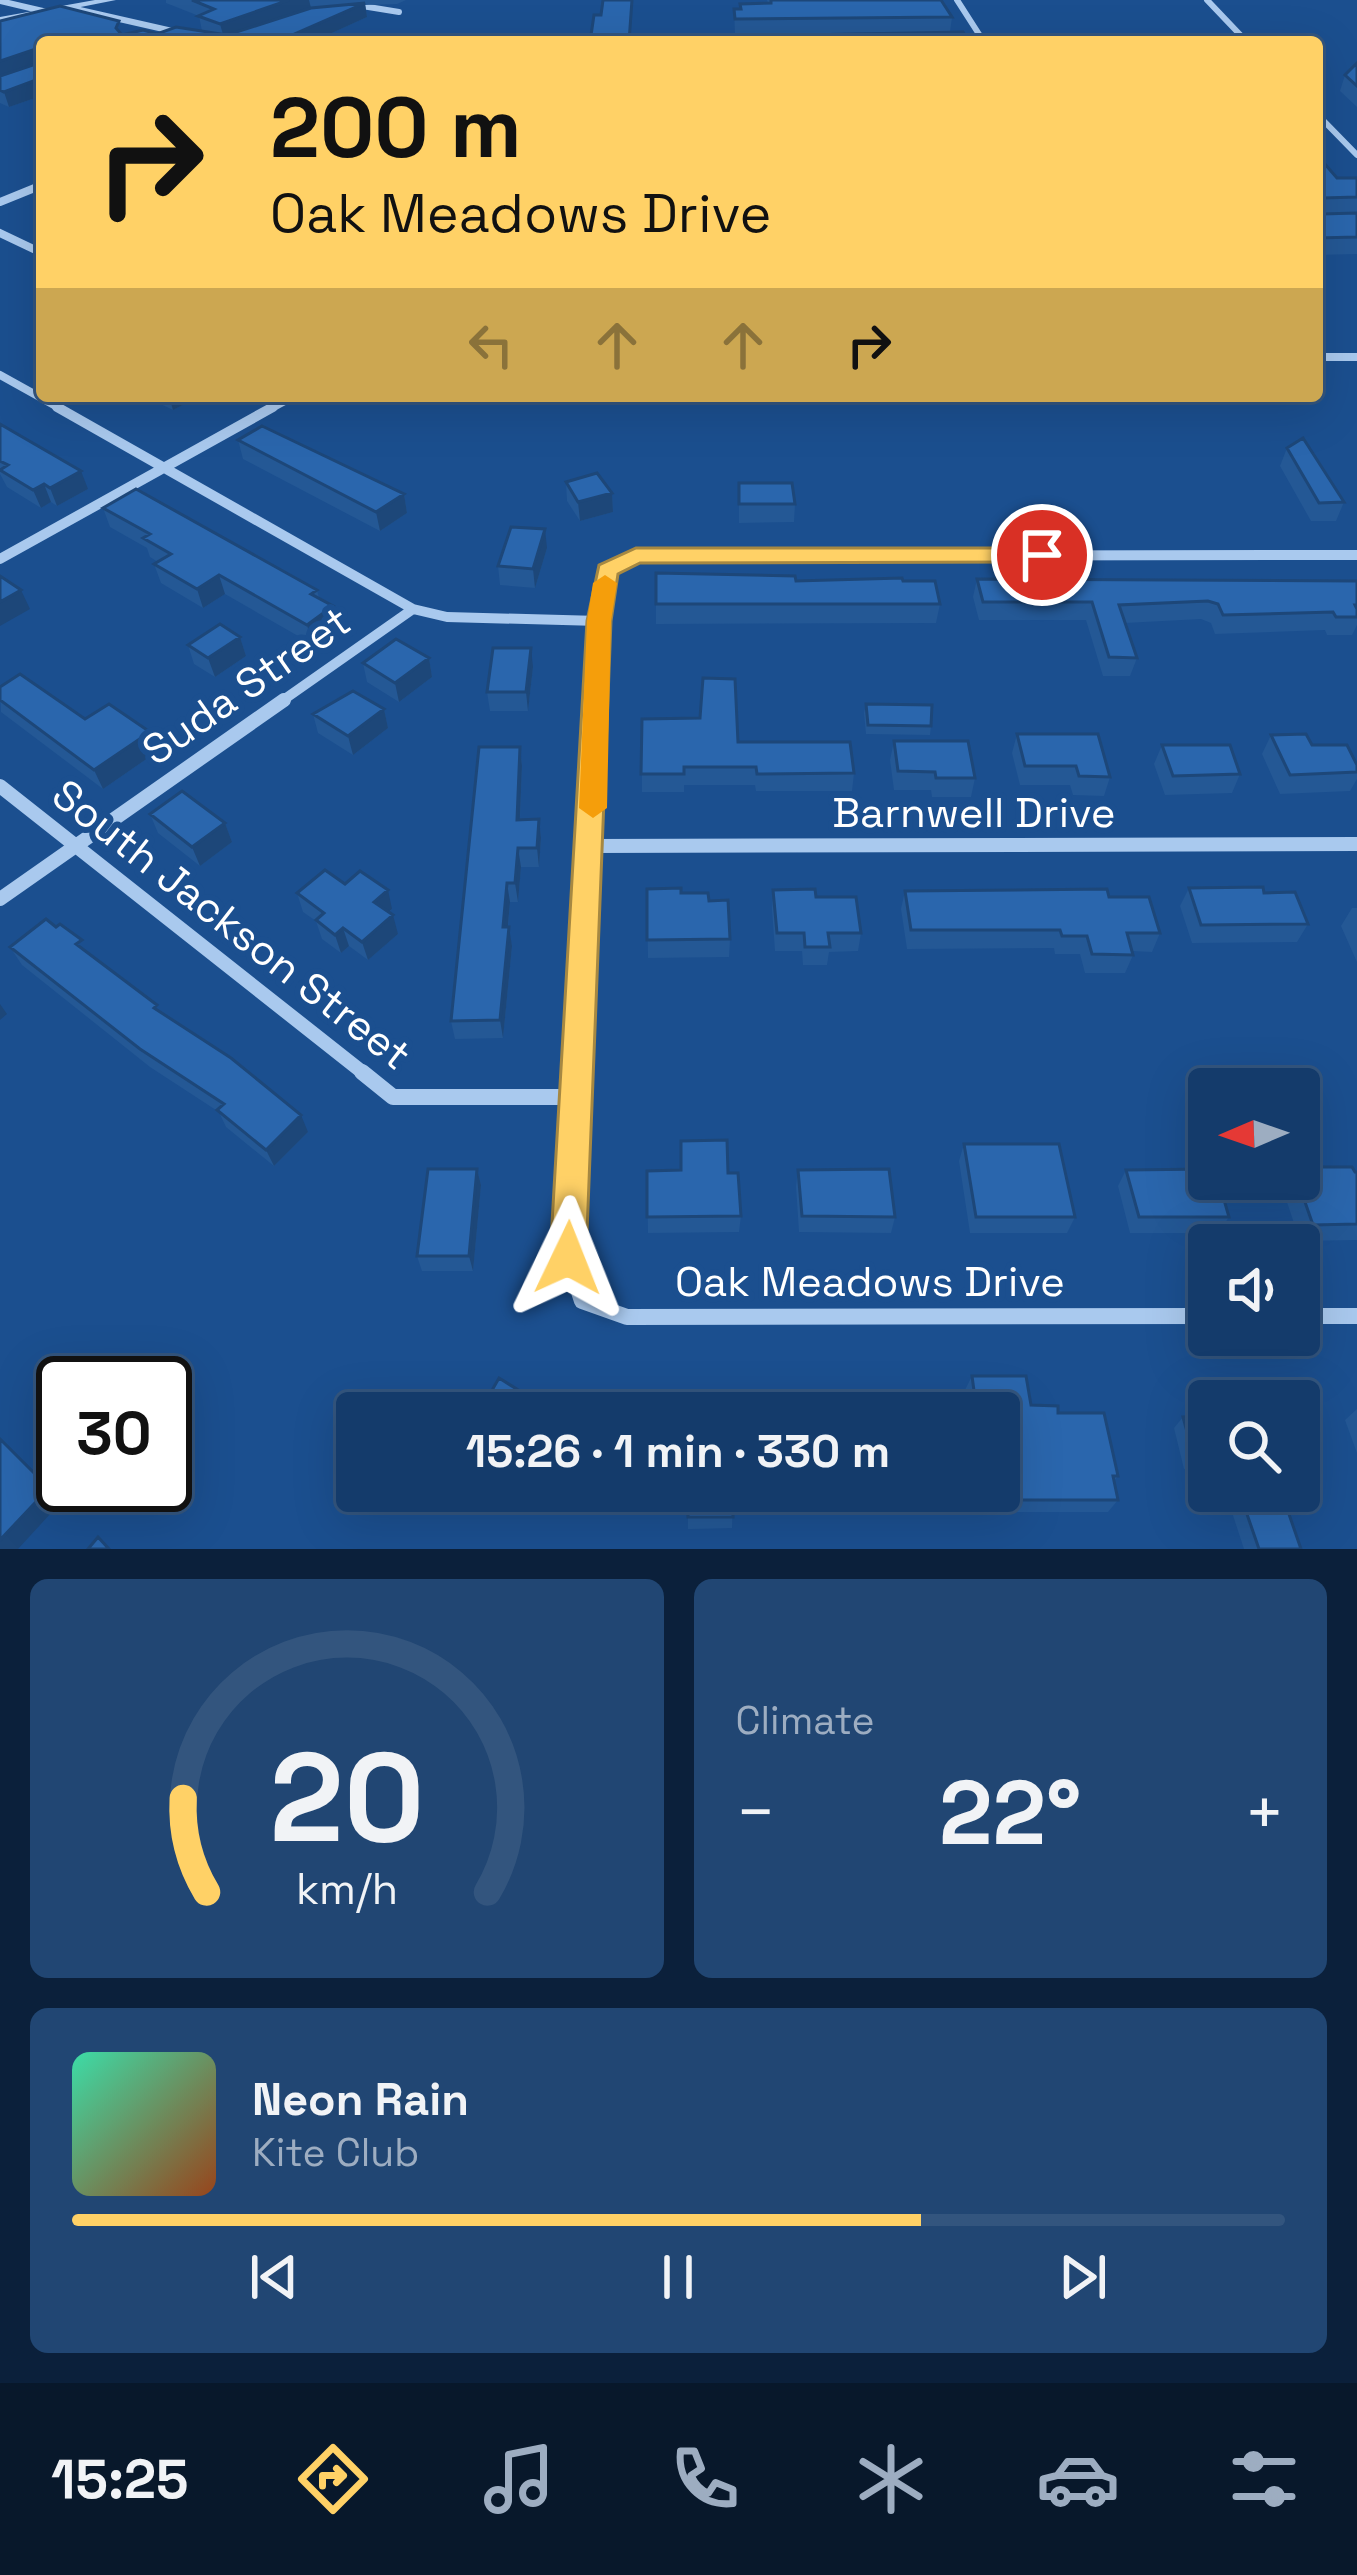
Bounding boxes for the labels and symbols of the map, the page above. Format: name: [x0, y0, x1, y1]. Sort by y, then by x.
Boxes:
pin: [991, 504, 1093, 606]
street label: Suda Street: [132, 594, 361, 776]
street label: South Jackson Street: [42, 768, 422, 1081]
street label: Barnwell Drive: [832, 786, 1116, 839]
north arrow: [1188, 1068, 1320, 1200]
position arrow: [505, 1195, 631, 1321]
street label: Oak Meadows Drive: [675, 1255, 1065, 1308]
speed limit sign: 30: [36, 1356, 192, 1512]

